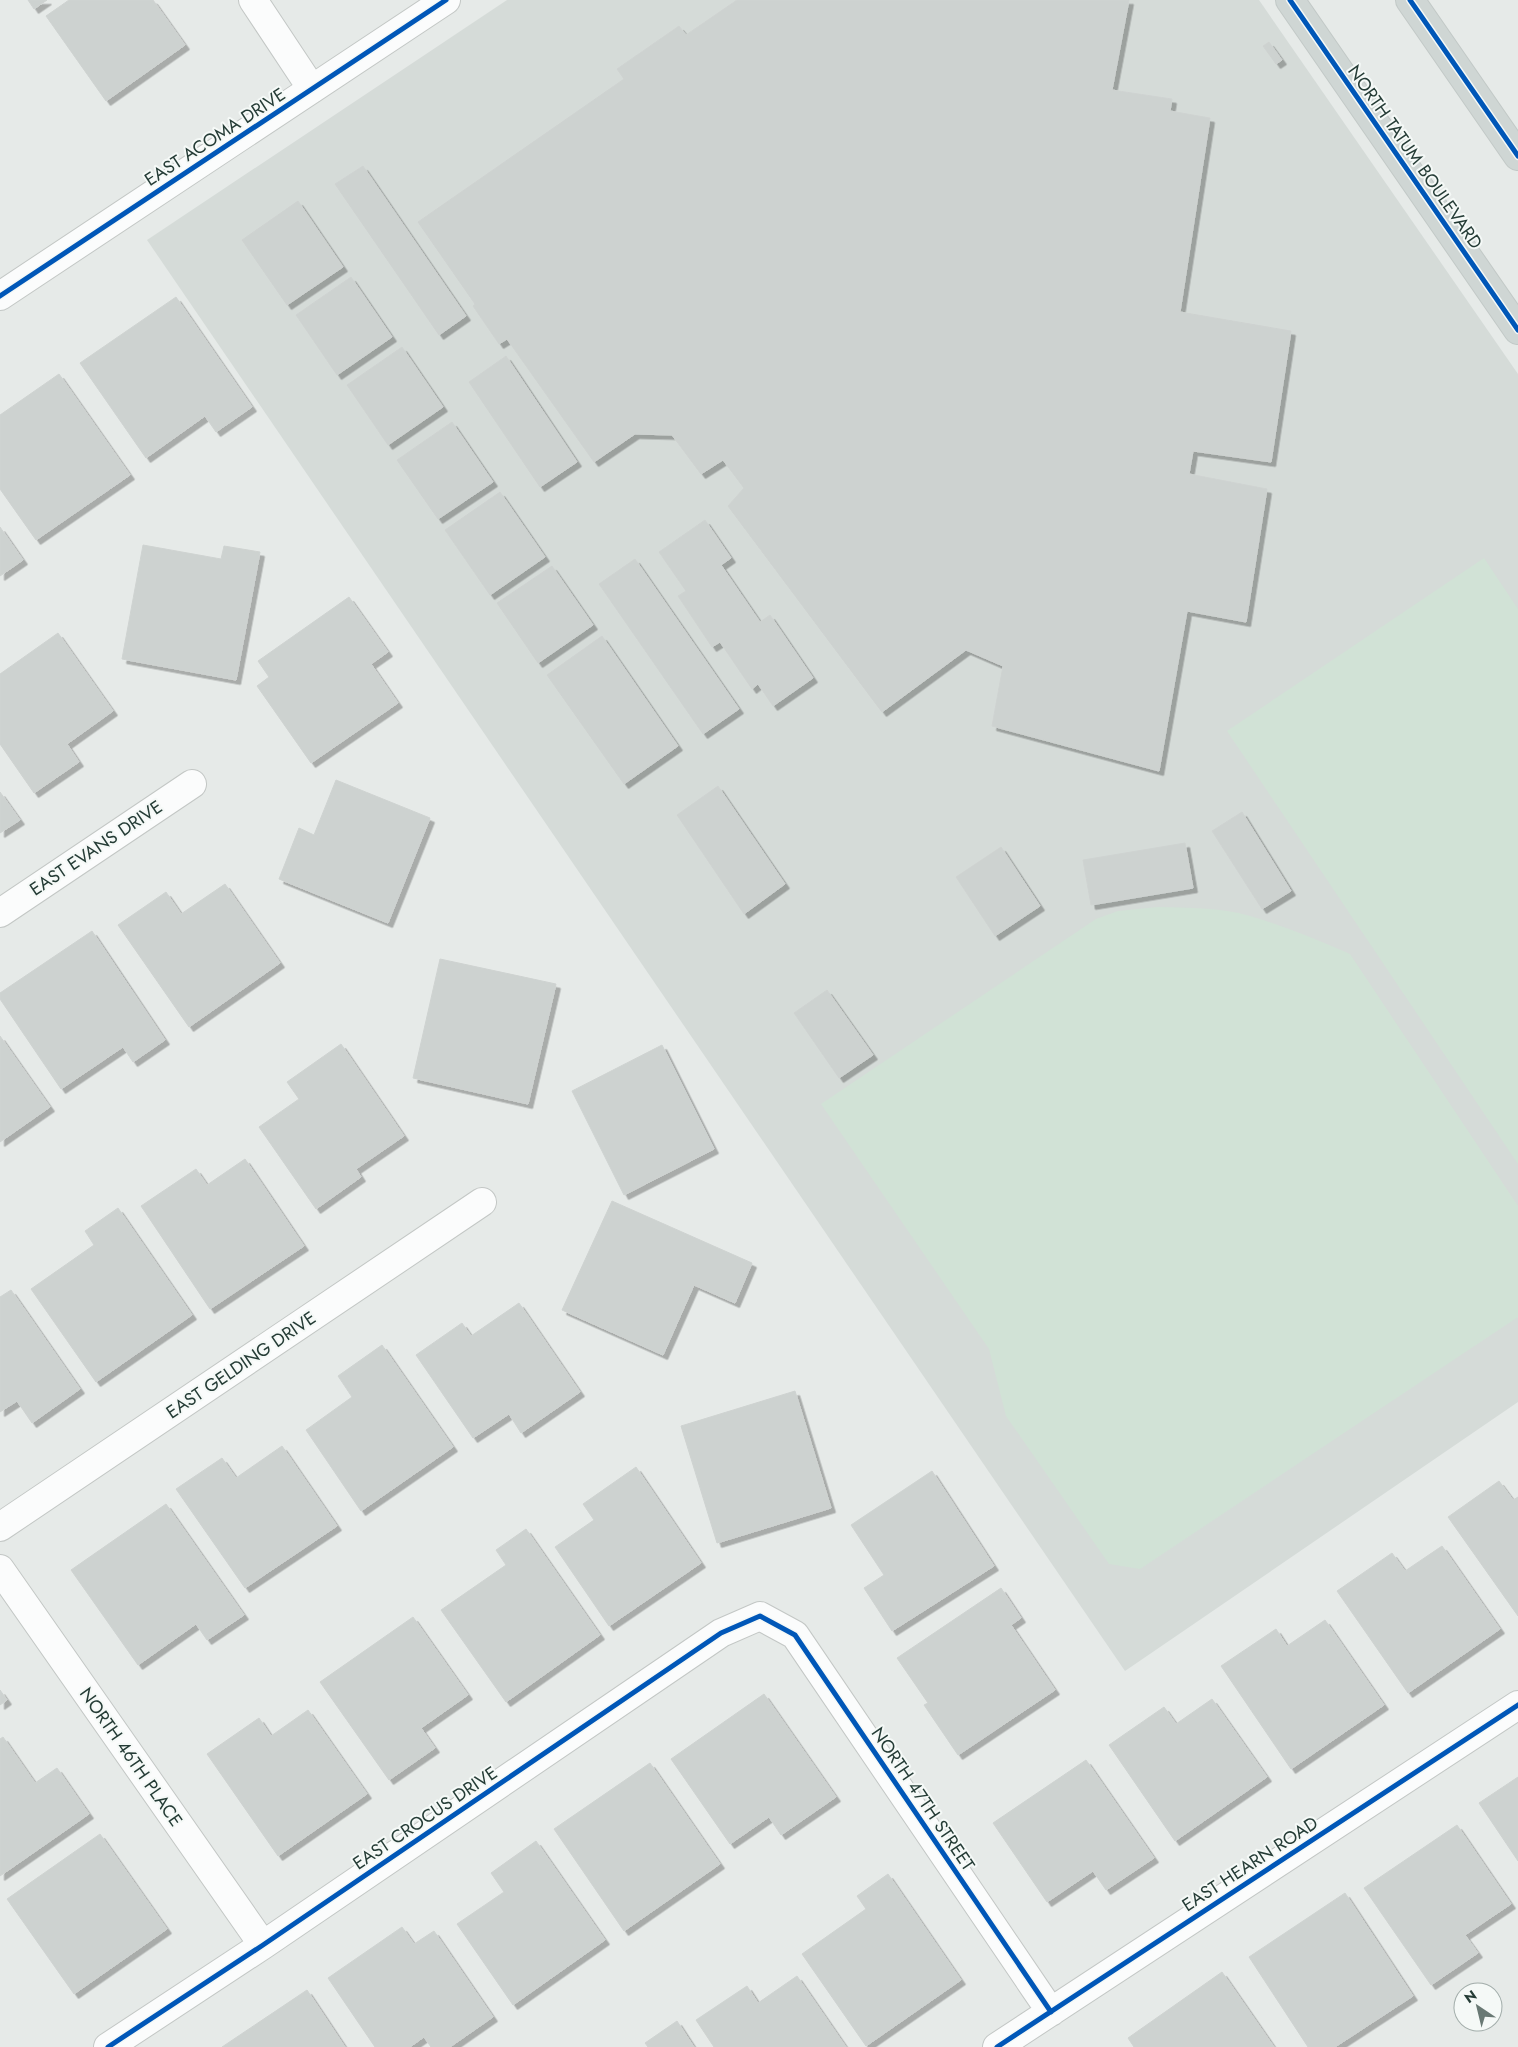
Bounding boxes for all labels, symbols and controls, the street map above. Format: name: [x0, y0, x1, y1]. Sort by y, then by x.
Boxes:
street label: NORTH TATUM BOULEVARD: [1341, 60, 1489, 254]
street label: EAST ACOMA DRIVE: [139, 82, 291, 192]
street label: EAST EVANS DRIVE: [24, 794, 168, 902]
street label: EAST GELDING DRIVE: [161, 1305, 321, 1425]
street label: NORTH 46TH PLACE: [73, 1682, 189, 1832]
street label: NORTH 47TH STREET: [865, 1722, 981, 1877]
street label: EAST CROCUS DRIVE: [348, 1760, 502, 1876]
street label: EAST HEARN ROAD: [1177, 1810, 1323, 1918]
north arrow: [1453, 1982, 1503, 2032]
text: N: [1460, 1985, 1481, 2008]

